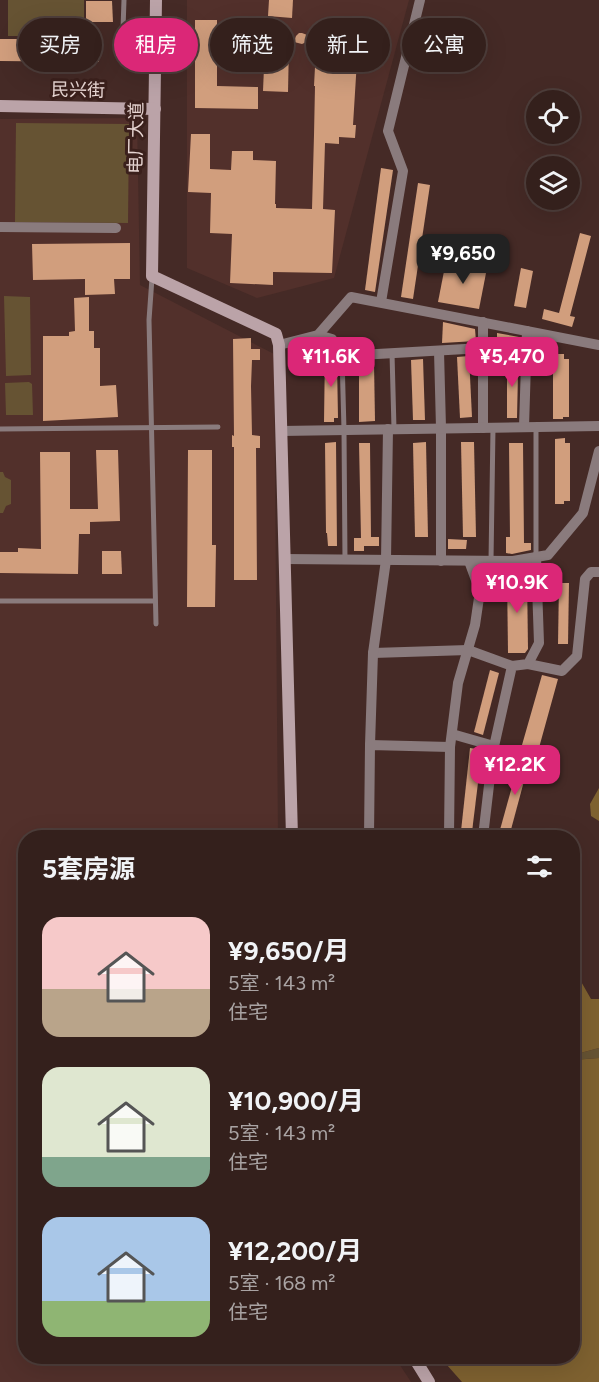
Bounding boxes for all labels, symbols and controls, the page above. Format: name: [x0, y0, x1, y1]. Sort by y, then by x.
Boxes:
chip: 买房: [18, 18, 102, 72]
chip: 租房: [114, 18, 198, 72]
chip: 筛选: [210, 18, 294, 72]
chip: 新上: [306, 18, 390, 72]
chip: 公寓: [402, 18, 486, 72]
street label: 民兴街: [51, 79, 105, 101]
map controls: [526, 90, 580, 210]
button: locate: [526, 90, 580, 144]
street label: 电厂大道: [124, 102, 148, 174]
button: layers: [526, 156, 580, 210]
pin: ¥9,650: [414, 234, 512, 285]
text: ¥9,650: [431, 241, 495, 265]
pin: ¥11.6K: [282, 337, 380, 388]
pin: ¥5,470: [463, 337, 561, 388]
text: ¥11.6K: [302, 344, 360, 368]
text: ¥5,470: [479, 344, 545, 368]
pin: ¥10.9K: [468, 563, 566, 614]
text: ¥10.9K: [485, 570, 549, 594]
pin: ¥12.2K: [466, 745, 564, 796]
text: ¥12.2K: [484, 752, 546, 776]
icon: filters: [523, 850, 556, 883]
text: 5套房源: [42, 853, 135, 885]
text: ¥9,650/月: [228, 935, 350, 967]
icon: home: [90, 941, 162, 1013]
text: 5室 · 143 m²: [228, 971, 335, 995]
text: 住宅: [228, 1000, 268, 1024]
text: ¥10,900/月: [228, 1085, 364, 1117]
icon: home: [90, 1091, 162, 1163]
text: 5室 · 143 m²: [228, 1121, 335, 1145]
text: 住宅: [228, 1150, 268, 1174]
text: ¥12,200/月: [228, 1235, 362, 1267]
icon: home: [90, 1241, 162, 1313]
text: 5室 · 168 m²: [228, 1271, 336, 1295]
text: 住宅: [228, 1300, 268, 1324]

